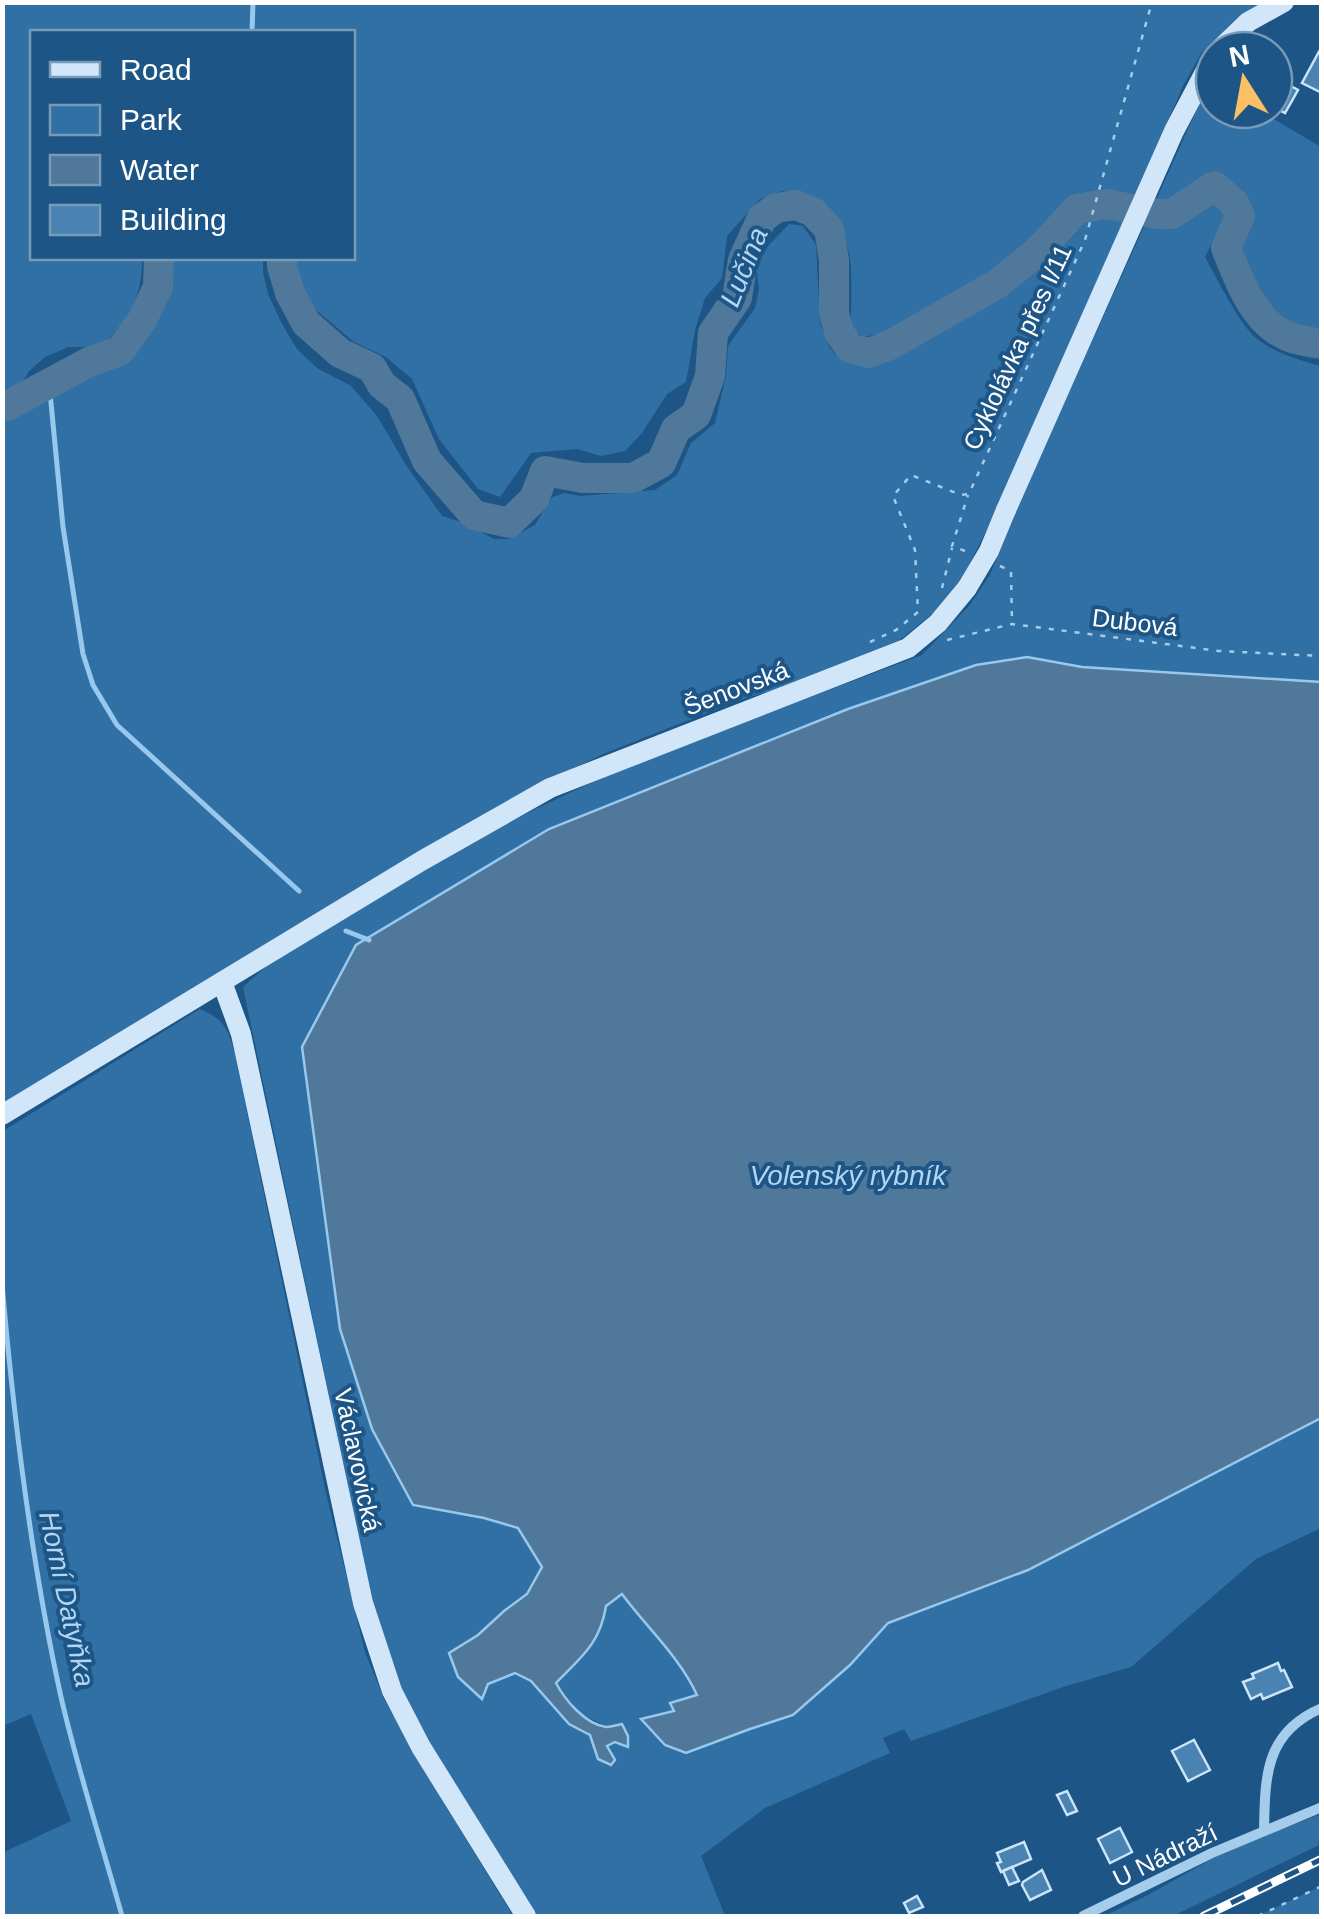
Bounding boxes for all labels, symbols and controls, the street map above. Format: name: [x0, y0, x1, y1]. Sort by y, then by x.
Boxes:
legend: [30, 30, 355, 260]
north arrow: [1194, 30, 1294, 130]
text: N: [1226, 39, 1252, 73]
text: Road: [120, 53, 192, 86]
text: Park: [120, 103, 183, 136]
text: Water: [120, 153, 199, 186]
text: Building: [120, 203, 227, 236]
water label: Lučina: [714, 223, 774, 311]
street label: Cyklolávka přes I/11: [957, 240, 1077, 454]
street label: Dubová: [1091, 603, 1180, 641]
street label: Šenovská: [680, 655, 792, 721]
water label: Volenský rybník: [750, 1160, 948, 1191]
street label: Václavovická: [329, 1386, 387, 1534]
water label: Horní Datyňka: [33, 1508, 101, 1690]
street label: U Nádraží: [1108, 1818, 1222, 1892]

